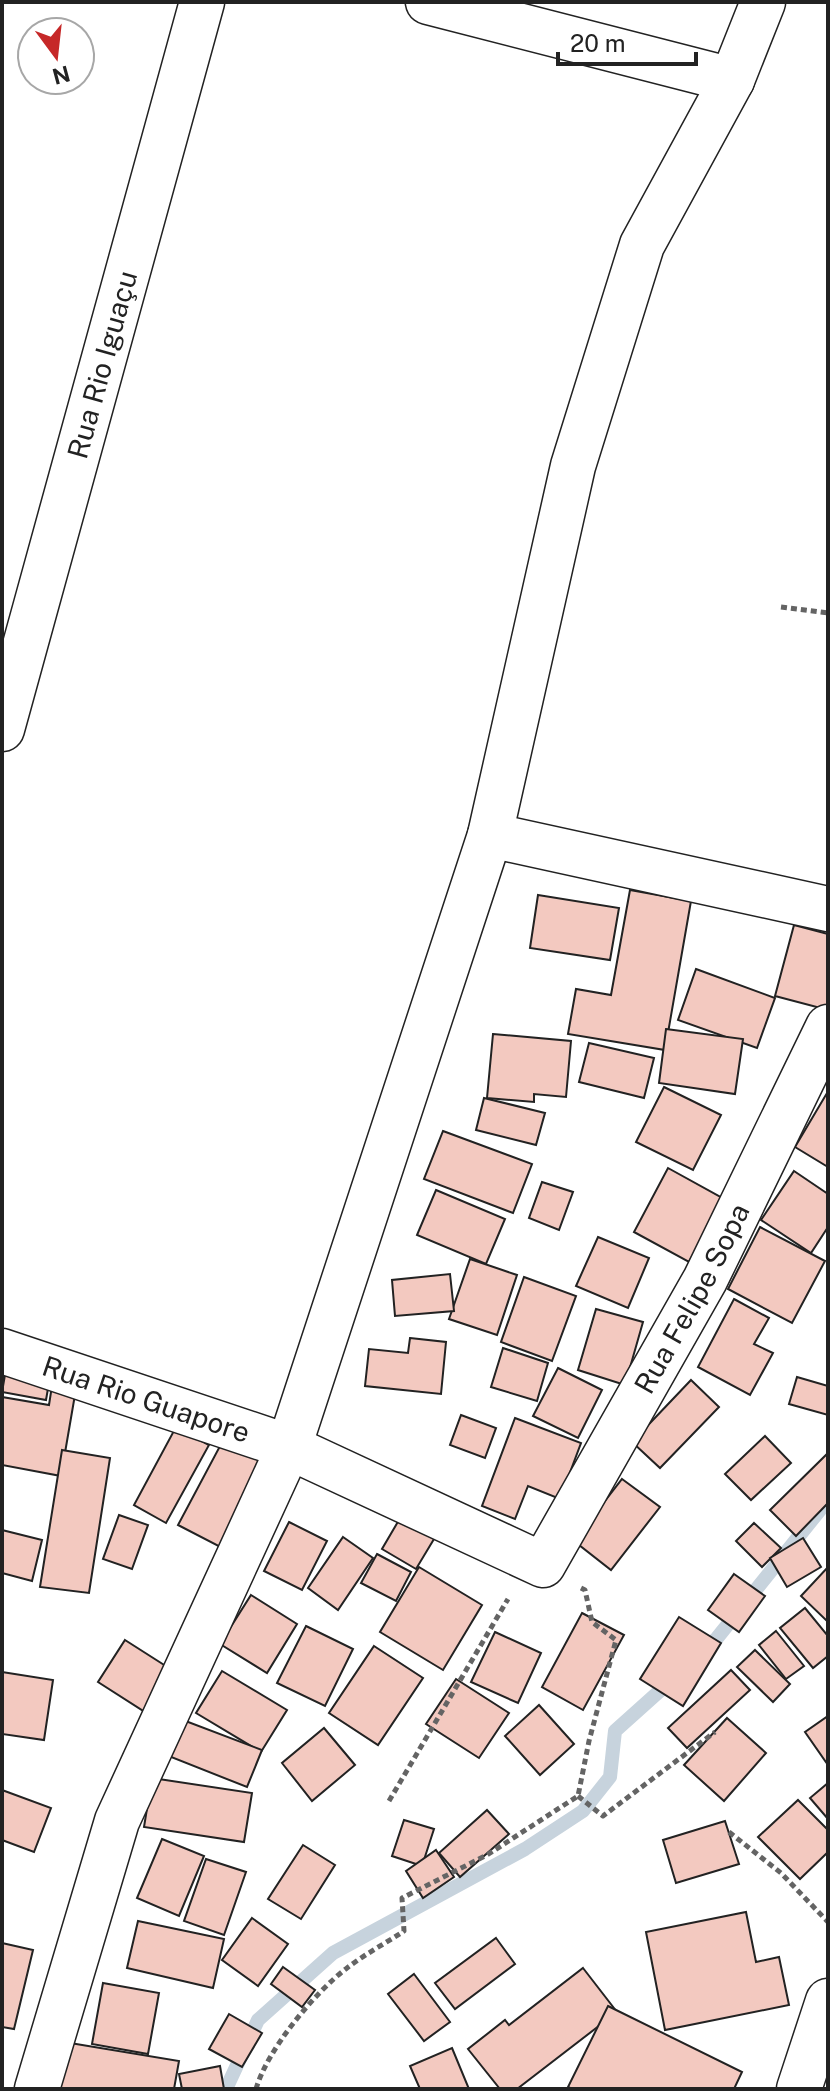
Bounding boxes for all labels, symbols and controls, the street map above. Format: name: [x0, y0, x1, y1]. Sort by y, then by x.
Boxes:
north arrow: [16, 16, 96, 96]
scale bar: [558, 16, 696, 66]
text: 20 m: [570, 29, 626, 57]
text: N: [49, 61, 73, 90]
street label: Rua Rio Iguaçu: [60, 267, 143, 462]
street label: Rua Felipe Sopa: [627, 1198, 756, 1399]
street label: Rua Rio Guapore: [38, 1349, 254, 1449]

